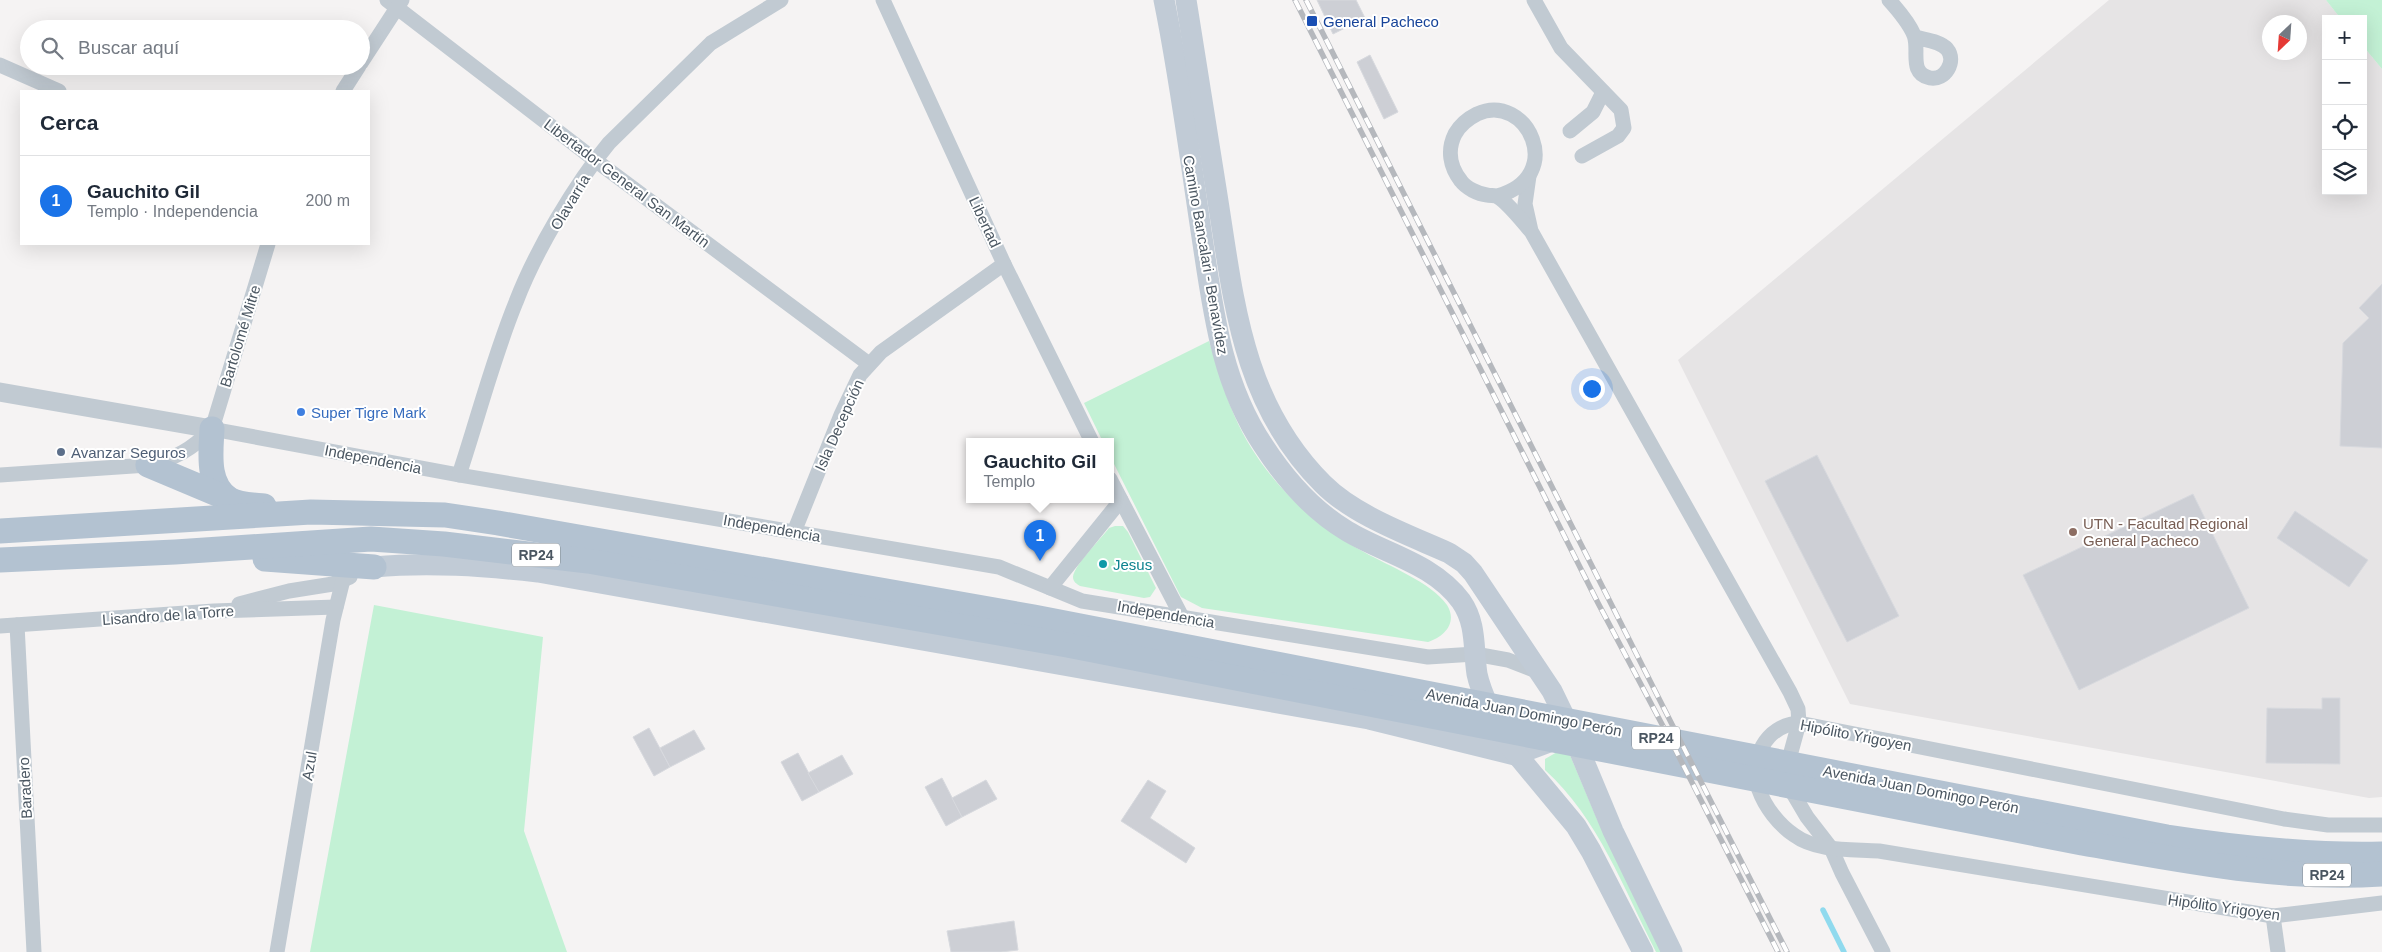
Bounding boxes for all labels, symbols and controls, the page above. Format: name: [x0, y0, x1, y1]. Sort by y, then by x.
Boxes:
place label: General Pacheco: [1323, 13, 1439, 30]
marker: General Pacheco: [1305, 14, 1319, 28]
north arrow: [2262, 15, 2307, 60]
map controls: [2322, 15, 2367, 195]
button: +: [2322, 15, 2367, 60]
search box: [20, 20, 370, 75]
icon: search: [38, 34, 66, 62]
text: Buscar aquí: [78, 37, 179, 58]
button: −: [2322, 60, 2367, 105]
button: locate: [2322, 105, 2367, 150]
text: Cerca: [40, 111, 98, 134]
street label: Libertador General San Martín: [541, 115, 713, 251]
button: layers: [2322, 150, 2367, 195]
street label: Camino Bancalari - Benavídez: [1180, 154, 1232, 356]
street label: Olavarría: [547, 171, 594, 233]
text: Gauchito Gil: [87, 181, 200, 202]
text: 1: [52, 192, 60, 209]
text: 200 m: [306, 192, 350, 209]
street label: Libertad: [966, 194, 1004, 250]
text: Templo · Independencia: [87, 203, 258, 220]
street label: Bartolomé Mitre: [216, 283, 264, 389]
your location: [1579, 376, 1605, 402]
street label: Isla Decepción: [811, 377, 867, 473]
place label: Super Tigre Mark: [311, 404, 427, 421]
marker: Super Tigre Mark: [295, 406, 307, 418]
popup: [966, 438, 1114, 503]
street label: Independencia: [323, 441, 424, 477]
place label: Avanzar Seguros: [71, 444, 186, 461]
marker: Avanzar Seguros: [55, 446, 67, 458]
text: Gauchito Gil: [984, 451, 1096, 472]
text: Templo: [984, 473, 1035, 490]
street label: Independencia: [722, 511, 823, 545]
place label: UTN - Facultad Regional General Pacheco: [2083, 515, 2248, 549]
pin: 1: [1024, 520, 1056, 561]
marker: UTN - Facultad Regional General Pacheco: [2067, 526, 2079, 538]
road number: RP24: [512, 544, 560, 566]
place label: Jesus: [1113, 556, 1152, 573]
marker: Jesus: [1097, 558, 1109, 570]
street label: Independencia: [1116, 597, 1217, 631]
street label: Lisandro de la Torre: [101, 602, 235, 628]
street label: Avenida Juan Domingo Perón: [1425, 685, 1623, 739]
street label: Hipólito Yrigoyen: [1799, 716, 1913, 754]
road number: RP24: [1632, 726, 1680, 750]
street label: Azul: [298, 750, 320, 782]
street label: Baradero: [15, 757, 35, 819]
street label: Avenida Juan Domingo Perón: [1822, 762, 2020, 816]
road number: RP24: [2303, 864, 2351, 886]
street label: Hipólito Yrigoyen: [2167, 891, 2281, 923]

